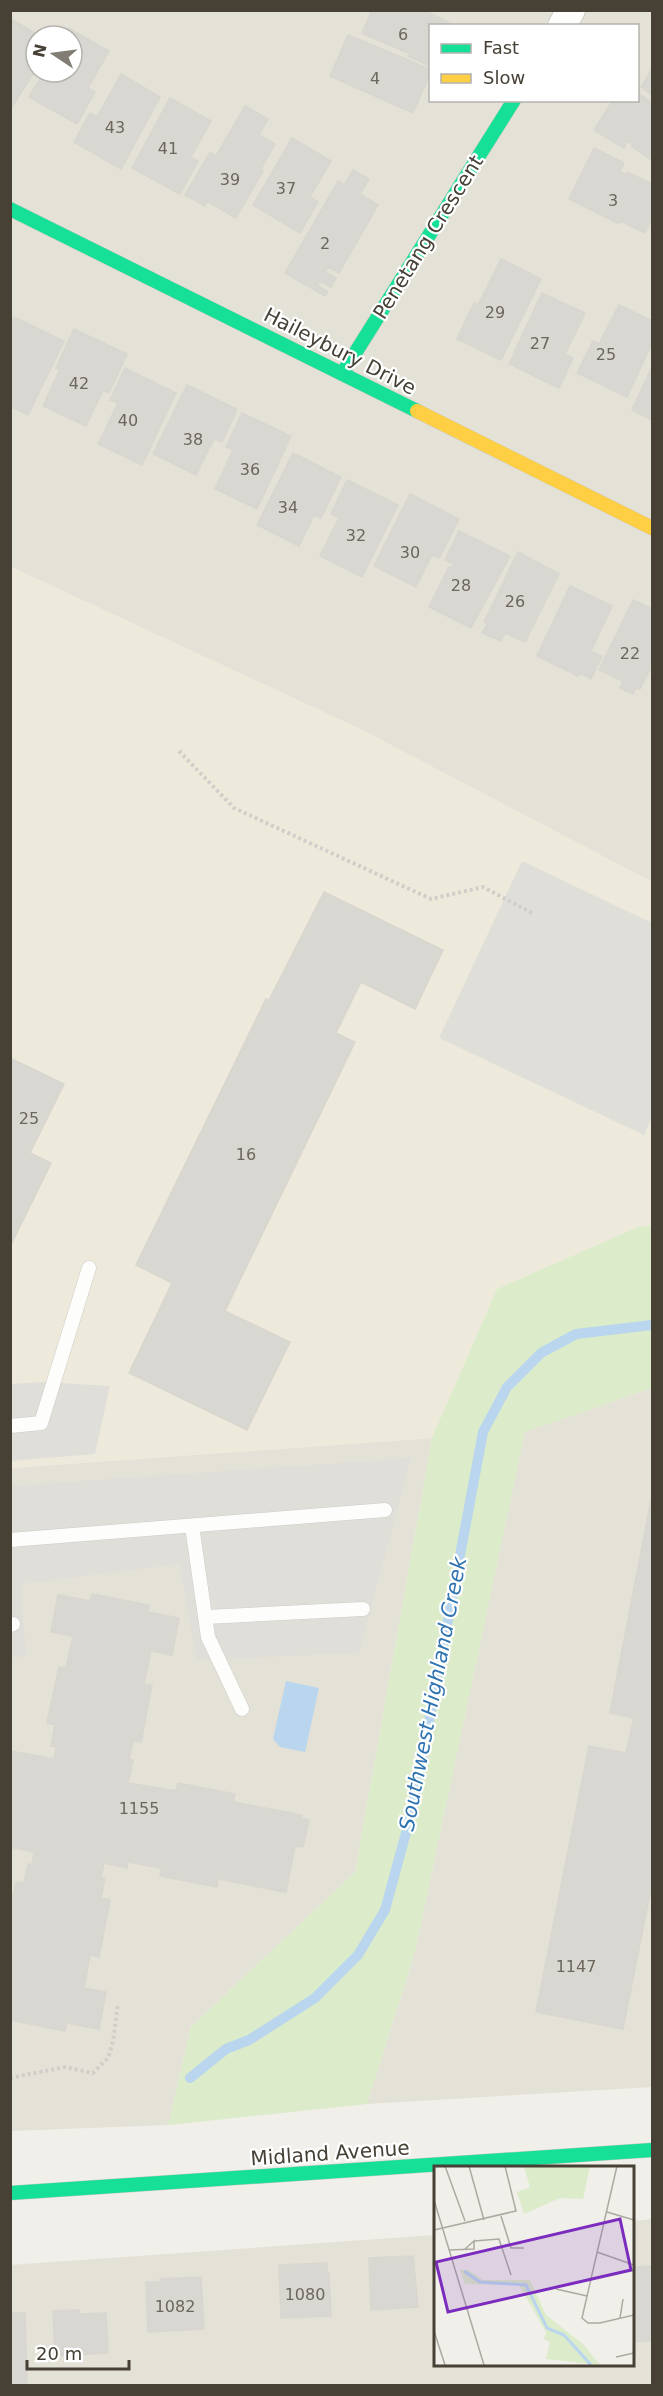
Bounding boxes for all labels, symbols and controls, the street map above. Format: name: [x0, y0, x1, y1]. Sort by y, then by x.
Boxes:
north arrow: [24, 24, 84, 84]
legend: [429, 24, 639, 102]
house number: 6: [398, 25, 408, 44]
text: Fast: [483, 37, 519, 58]
text: N: [29, 42, 51, 59]
text: Slow: [483, 67, 525, 88]
house number: 4: [370, 69, 380, 88]
house number: 43: [105, 118, 125, 137]
house number: 41: [158, 139, 178, 158]
street label: Penetang Crescent: [368, 150, 488, 323]
house number: 39: [220, 170, 240, 189]
house number: 37: [276, 179, 296, 198]
house number: 3: [608, 191, 618, 210]
house number: 2: [320, 234, 330, 253]
street label: Haileybury Drive: [260, 302, 420, 400]
house number: 29: [485, 303, 505, 322]
house number: 27: [530, 334, 550, 353]
house number: 25: [596, 345, 616, 364]
house number: 42: [69, 374, 89, 393]
house number: 40: [118, 411, 138, 430]
house number: 38: [183, 430, 203, 449]
house number: 36: [240, 460, 260, 479]
house number: 34: [278, 498, 298, 517]
house number: 32: [346, 526, 366, 545]
house number: 30: [400, 543, 420, 562]
house number: 28: [451, 576, 471, 595]
house number: 26: [505, 592, 525, 611]
house number: 22: [620, 644, 640, 663]
house number: 25: [19, 1109, 39, 1128]
house number: 16: [236, 1145, 256, 1164]
water label: Southwest Highland Creek: [395, 1554, 472, 1833]
house number: 1155: [119, 1799, 159, 1818]
house number: 1147: [556, 1957, 596, 1976]
street label: Midland Avenue: [250, 2135, 410, 2171]
inset map: [434, 2166, 633, 2366]
house number: 1080: [285, 2285, 325, 2304]
house number: 1082: [155, 2297, 195, 2316]
scale bar: [27, 2333, 129, 2371]
text: 20 m: [36, 2343, 82, 2364]

